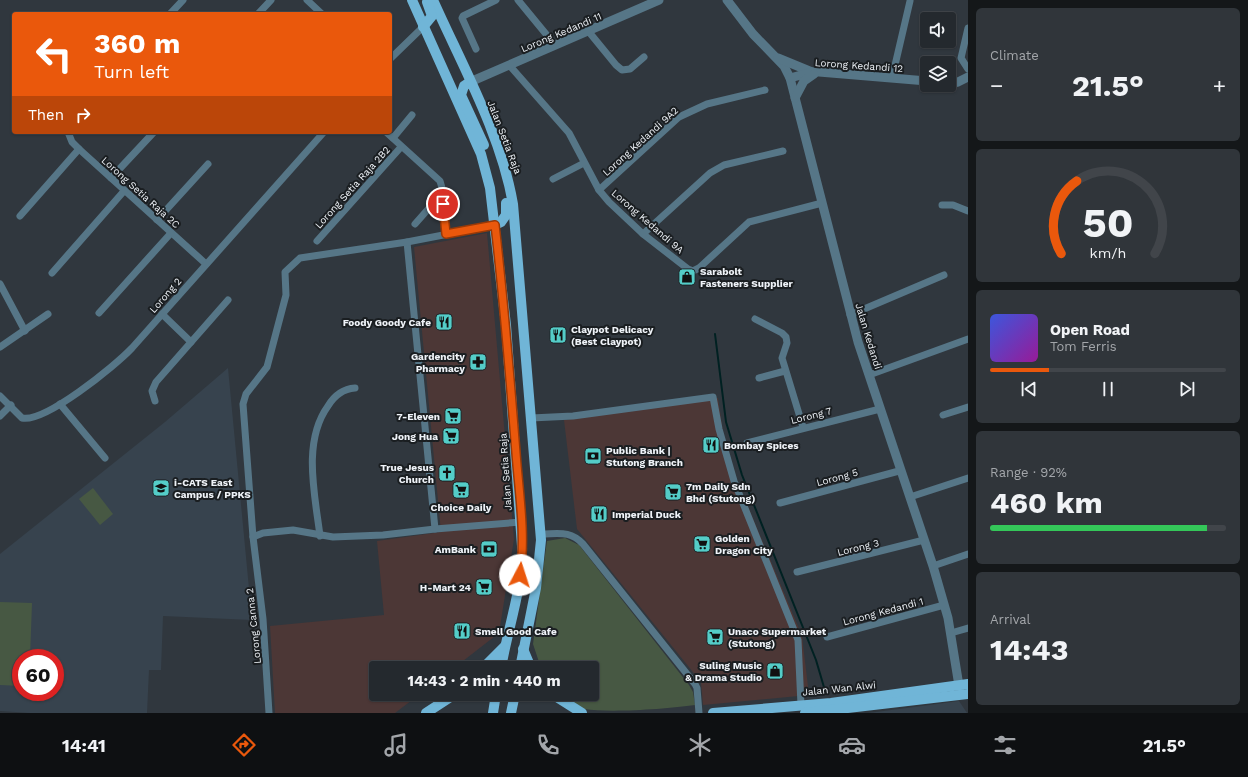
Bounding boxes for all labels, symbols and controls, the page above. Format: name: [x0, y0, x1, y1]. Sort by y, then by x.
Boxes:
street label: Lorong Kedandi 11: [519, 10, 603, 54]
map controls: [920, 12, 956, 92]
button: sound: [920, 12, 956, 48]
text: 360 m: [94, 27, 180, 60]
icon: left: [28, 28, 80, 80]
text: Climate: [990, 48, 1039, 63]
button: layers: [920, 56, 956, 92]
street label: Lorong Kedandi 12: [814, 57, 904, 74]
text: Turn left: [94, 61, 169, 82]
text: 21.5°: [1072, 68, 1144, 103]
text: −: [990, 73, 1003, 98]
text: +: [1213, 73, 1226, 98]
street label: Jalan Setia Raja: [485, 99, 524, 176]
icon: right: [72, 104, 94, 126]
street label: Lorong Kedandi 9A2: [600, 105, 680, 178]
text: Then: [28, 106, 64, 124]
street label: Lorong Setia Raja 2B2: [313, 144, 392, 231]
street label: Lorong Setia Raja 2C: [99, 155, 182, 230]
pin: [426, 187, 460, 221]
street label: Lorong Kedandi 9A: [609, 187, 686, 256]
icon: arrive: [432, 193, 454, 215]
text: 50: [1082, 197, 1134, 246]
text: km/h: [1090, 244, 1126, 260]
place label: Sarabolt Fasteners Supplier: [700, 266, 793, 289]
shop icon: Sarabolt Fasteners Supplier: [677, 267, 697, 287]
street label: Lorong 2: [147, 276, 184, 315]
street label: Jalan Kedandi: [853, 302, 884, 370]
restaurant icon: Foody Goody Cafe: [434, 312, 454, 332]
place label: Foody Goody Cafe: [343, 317, 431, 328]
text: Open Road: [1050, 321, 1130, 339]
place label: Claypot Delicacy (Best Claypot): [571, 324, 654, 347]
restaurant icon: Claypot Delicacy (Best Claypot): [548, 325, 568, 345]
text: Tom Ferris: [1050, 339, 1117, 354]
place label: Gardencity Pharmacy: [411, 351, 465, 374]
pharmacy icon: Gardencity Pharmacy: [468, 352, 488, 372]
icon: previous: [1018, 378, 1040, 400]
icon: pause: [1097, 378, 1119, 400]
icon: next: [1176, 378, 1198, 400]
street label: Lorong 7: [789, 405, 833, 426]
supermarket icon: 7-Eleven: [443, 406, 463, 426]
place label: 7-Eleven: [396, 411, 440, 422]
supermarket icon: Jong Hua: [441, 426, 461, 446]
place label: Jong Hua: [392, 431, 438, 442]
street label: Jalan Setia Raja: [497, 432, 514, 511]
restaurant icon: Bombay Spices: [701, 435, 721, 455]
place label: Bombay Spices: [724, 440, 799, 451]
place label: Public Bank | Stutong Branch: [606, 445, 683, 468]
bank icon: Public Bank | Stutong Branch: [583, 446, 603, 466]
place label: True Jesus Church: [380, 462, 435, 485]
church icon: True Jesus Church: [437, 463, 457, 483]
text: Range · 92%: [990, 465, 1067, 480]
street label: Lorong 5: [815, 467, 859, 488]
place label: i-CATS East Campus / PPKS: [174, 477, 251, 500]
school or university icon: i-CATS East Campus / PPKS: [151, 478, 171, 498]
supermarket icon: Choice Daily: [451, 480, 471, 500]
place label: 7m Daily Sdn Bhd (Stutong): [686, 481, 755, 504]
supermarket icon: 7m Daily Sdn Bhd (Stutong): [663, 482, 683, 502]
text: 460 km: [990, 485, 1103, 520]
place label: Choice Daily: [431, 502, 492, 513]
restaurant icon: Imperial Duck: [589, 504, 609, 524]
place label: Imperial Duck: [612, 509, 682, 520]
place label: Golden Dragon City: [715, 533, 773, 556]
supermarket icon: Golden Dragon City: [692, 534, 712, 554]
street label: Lorong 3: [836, 537, 880, 558]
bank icon: AmBank: [479, 539, 499, 559]
place label: AmBank: [435, 544, 477, 555]
position arrow: [499, 554, 541, 596]
supermarket icon: H-Mart 24: [474, 577, 494, 597]
place label: H-Mart 24: [420, 582, 472, 593]
street label: Lorong Canna 2: [244, 587, 263, 664]
street label: Lorong Kedandi 1: [842, 595, 925, 628]
text: Arrival: [990, 612, 1031, 627]
restaurant icon: Smell Good Cafe: [452, 621, 472, 641]
place label: Smell Good Cafe: [475, 626, 557, 637]
place label: Unaco Supermarket (Stutong): [728, 626, 827, 649]
supermarket icon: Unaco Supermarket (Stutong): [705, 627, 725, 647]
text: 14:43: [990, 632, 1069, 667]
speed limit sign: 60: [12, 649, 64, 701]
place label: Suling Music & Drama Studio: [685, 660, 762, 683]
shop icon: Suling Music & Drama Studio: [765, 661, 785, 681]
text: 14:43 · 2 min · 440 m: [407, 672, 561, 690]
street label: Jalan Wan Alwi: [802, 679, 876, 698]
icon: directions: [230, 731, 258, 759]
icon: music: [382, 731, 410, 759]
icon: phone: [534, 731, 562, 759]
icon: climate: [686, 731, 714, 759]
icon: car: [838, 731, 866, 759]
icon: filters: [991, 731, 1019, 759]
text: 14:41: [62, 735, 106, 756]
text: 21.5°: [1143, 735, 1186, 756]

